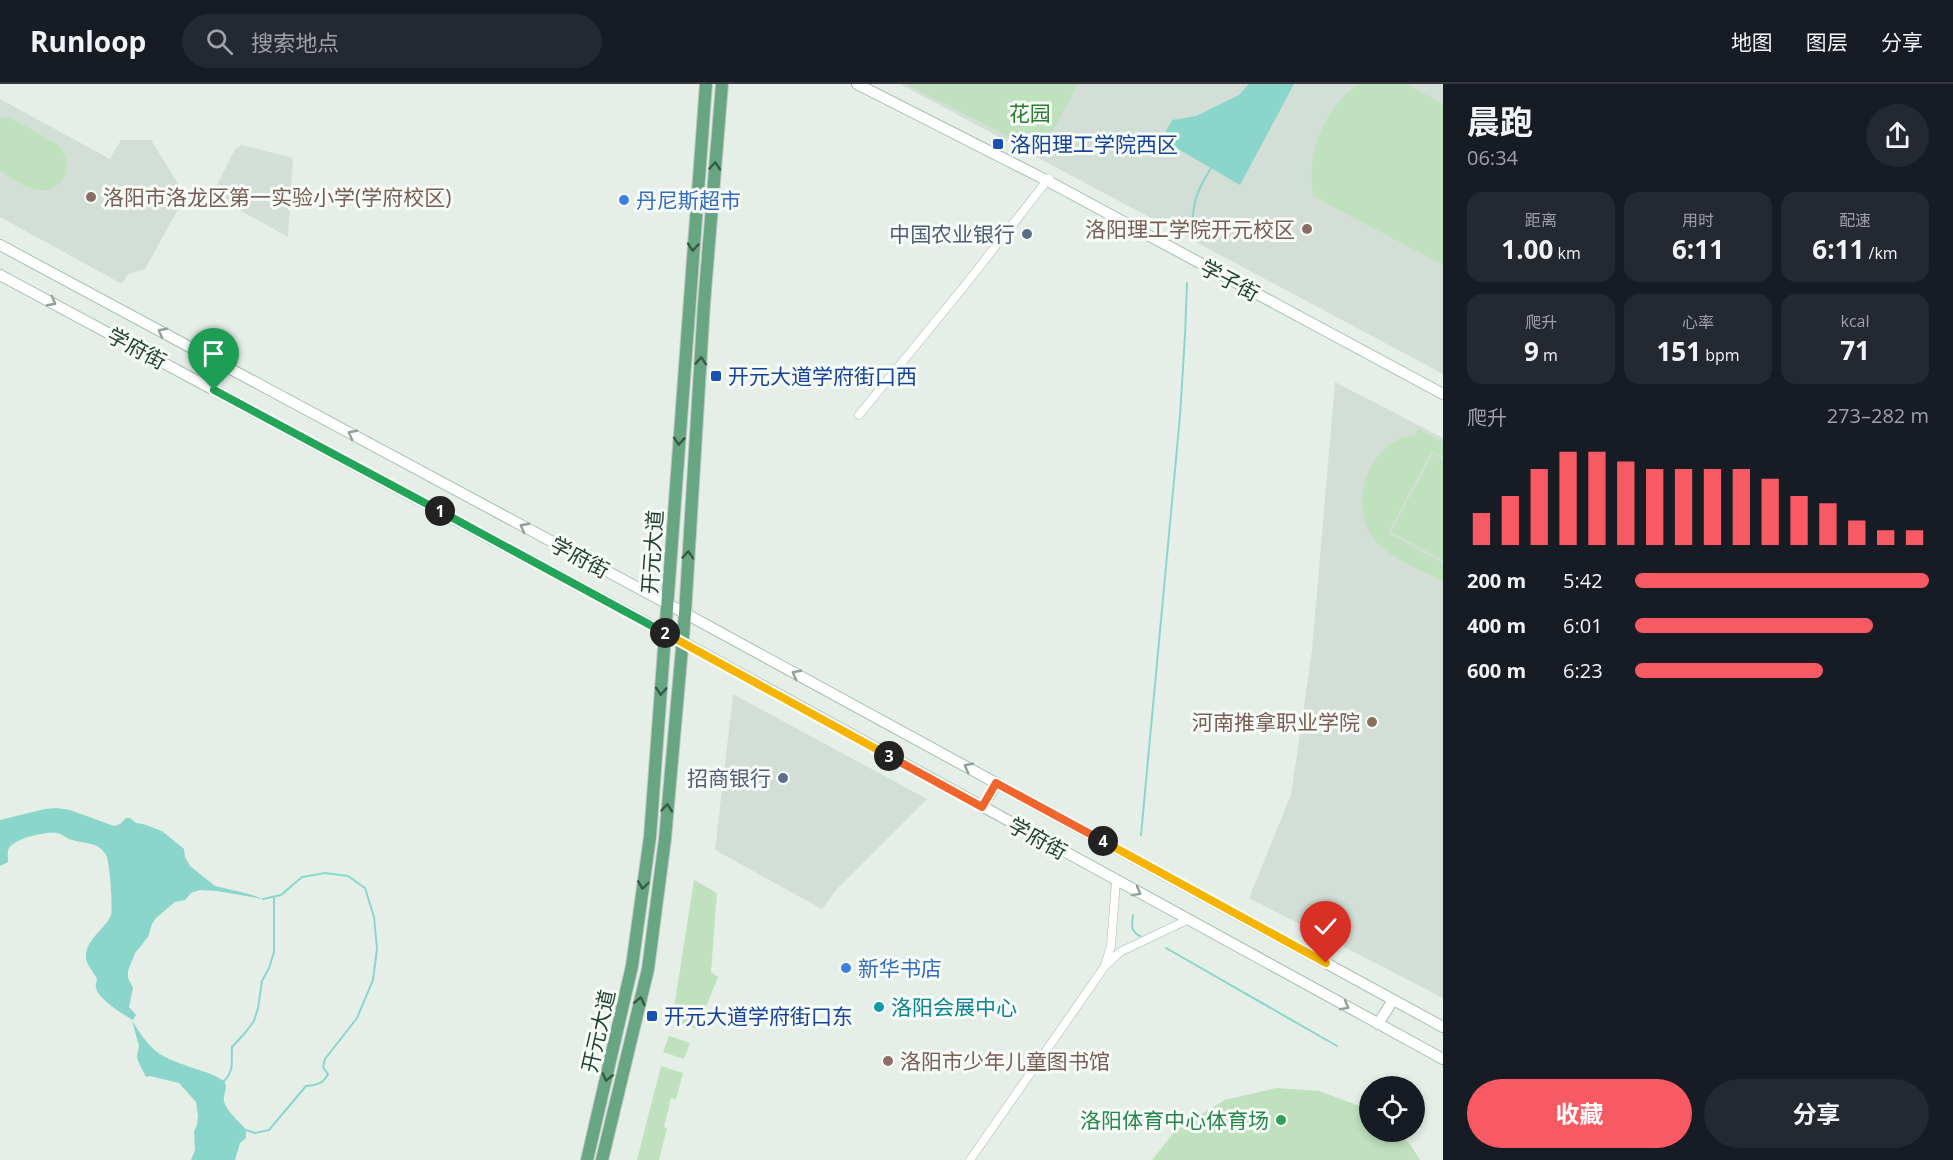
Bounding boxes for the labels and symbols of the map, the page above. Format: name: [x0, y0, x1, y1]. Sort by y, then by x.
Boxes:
park label: 花园: [1009, 99, 1051, 127]
place label: 洛阳理工学院西区: [1010, 130, 1178, 158]
marker: 洛阳理工学院西区: [991, 137, 1005, 151]
one-way arrow: [708, 162, 721, 171]
place label: 洛阳市洛龙区第一实验小学(学府校区): [103, 183, 451, 211]
place label: 丹尼斯超市: [636, 186, 741, 214]
marker: 洛阳市洛龙区第一实验小学(学府校区): [84, 190, 98, 204]
marker: 丹尼斯超市: [617, 193, 631, 207]
place label: 洛阳理工学院开元校区: [1085, 215, 1295, 243]
place label: 中国农业银行: [889, 220, 1015, 248]
marker: 洛阳理工学院开元校区: [1300, 222, 1314, 236]
marker: 中国农业银行: [1020, 227, 1034, 241]
one-way arrow: [687, 242, 700, 252]
street label: 学子街: [1196, 253, 1264, 307]
one-way arrow: [45, 295, 56, 306]
street label: 学府街: [103, 321, 171, 375]
one-way arrow: [157, 328, 168, 339]
pin: [188, 328, 239, 390]
one-way arrow: [694, 356, 707, 365]
place label: 开元大道学府街口西: [728, 362, 917, 390]
marker: 开元大道学府街口西: [709, 369, 723, 383]
one-way arrow: [348, 430, 358, 441]
one-way arrow: [673, 437, 686, 446]
pin: 1: [425, 496, 455, 526]
street label: 开元大道: [635, 509, 669, 595]
one-way arrow: [519, 523, 530, 534]
street label: 学府街: [546, 530, 614, 584]
one-way arrow: [682, 551, 695, 560]
pin: 2: [650, 618, 680, 648]
one-way arrow: [792, 670, 802, 681]
one-way arrow: [655, 687, 668, 696]
place label: 河南推拿职业学院: [1192, 708, 1360, 736]
marker: 河南推拿职业学院: [1365, 715, 1379, 729]
pin: 3: [874, 741, 904, 771]
one-way arrow: [963, 763, 974, 774]
place label: 招商银行: [687, 764, 771, 792]
marker: 招商银行: [776, 771, 790, 785]
one-way arrow: [660, 803, 673, 813]
street label: 学府街: [1004, 810, 1072, 866]
pin: 4: [1088, 826, 1118, 856]
one-way arrow: [638, 881, 650, 890]
one-way arrow: [1131, 885, 1142, 896]
pin: [1300, 901, 1351, 963]
place label: 新华书店: [858, 954, 942, 982]
marker: 新华书店: [839, 961, 853, 975]
street label: 开元大道: [575, 987, 621, 1075]
place label: 洛阳会展中心: [891, 993, 1017, 1021]
one-way arrow: [633, 996, 646, 1006]
one-way arrow: [1339, 999, 1349, 1010]
marker: 洛阳会展中心: [872, 1000, 886, 1014]
place label: 开元大道学府街口东: [664, 1002, 853, 1030]
marker: 开元大道学府街口东: [645, 1009, 659, 1023]
place label: 洛阳市少年儿童图书馆: [900, 1047, 1110, 1075]
marker: 洛阳市少年儿童图书馆: [881, 1054, 895, 1068]
one-way arrow: [602, 1072, 615, 1082]
place label: 洛阳体育中心体育场: [1080, 1106, 1269, 1134]
marker: 洛阳体育中心体育场: [1274, 1113, 1288, 1127]

